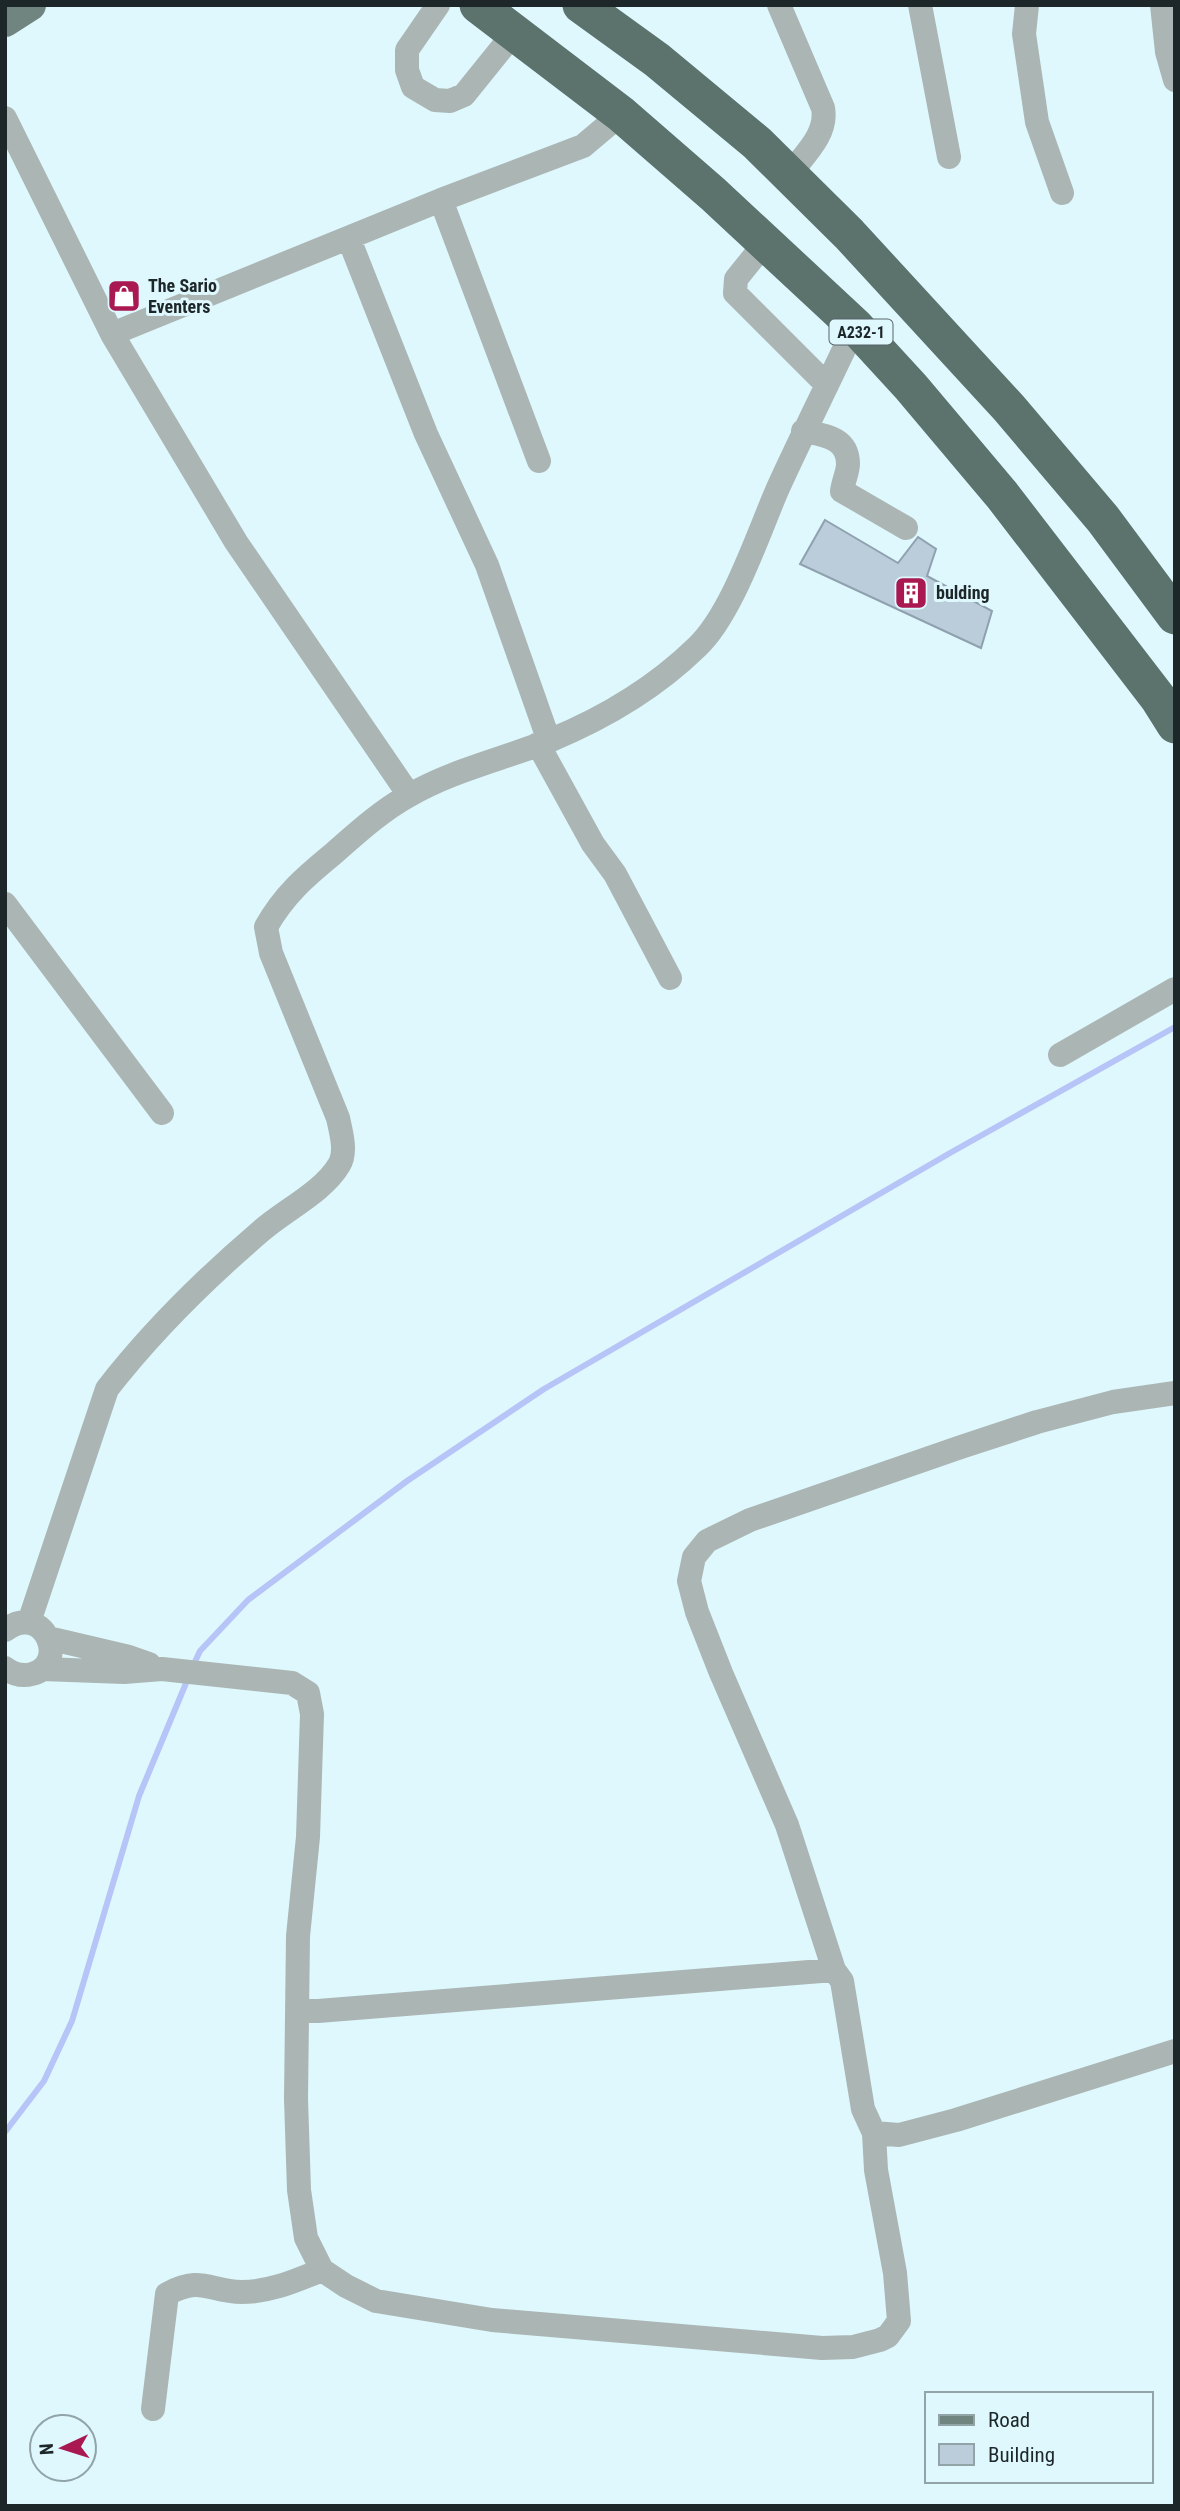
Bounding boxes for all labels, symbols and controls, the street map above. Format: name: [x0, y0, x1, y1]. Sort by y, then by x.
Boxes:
place label: The Sario Eventers: [148, 275, 217, 317]
shop icon: The Sario Eventers: [105, 277, 143, 315]
road number: A232-1: [830, 320, 892, 344]
building icon: bulding: [892, 574, 930, 612]
place label: bulding: [936, 582, 990, 603]
legend: [925, 2392, 1152, 2483]
text: Road: [988, 2408, 1030, 2432]
north arrow: [28, 2413, 98, 2483]
text: N: [35, 2443, 58, 2456]
text: Building: [988, 2443, 1055, 2467]

